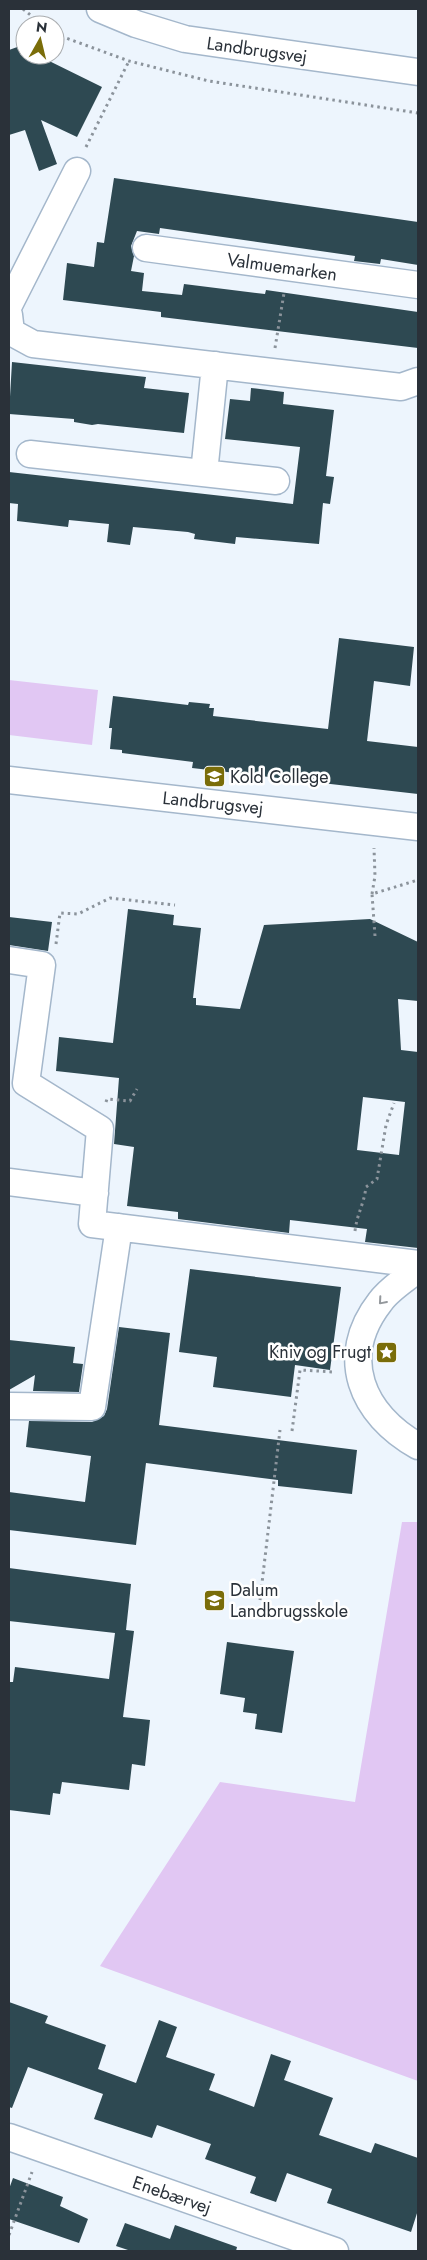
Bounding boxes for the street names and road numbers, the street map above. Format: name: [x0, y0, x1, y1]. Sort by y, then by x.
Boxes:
street label: Landbrugsvej: [205, 30, 309, 70]
street label: Valmuemarken: [225, 246, 339, 288]
street label: Landbrugsvej: [161, 785, 265, 821]
street label: Enebærvej: [129, 2169, 215, 2221]

